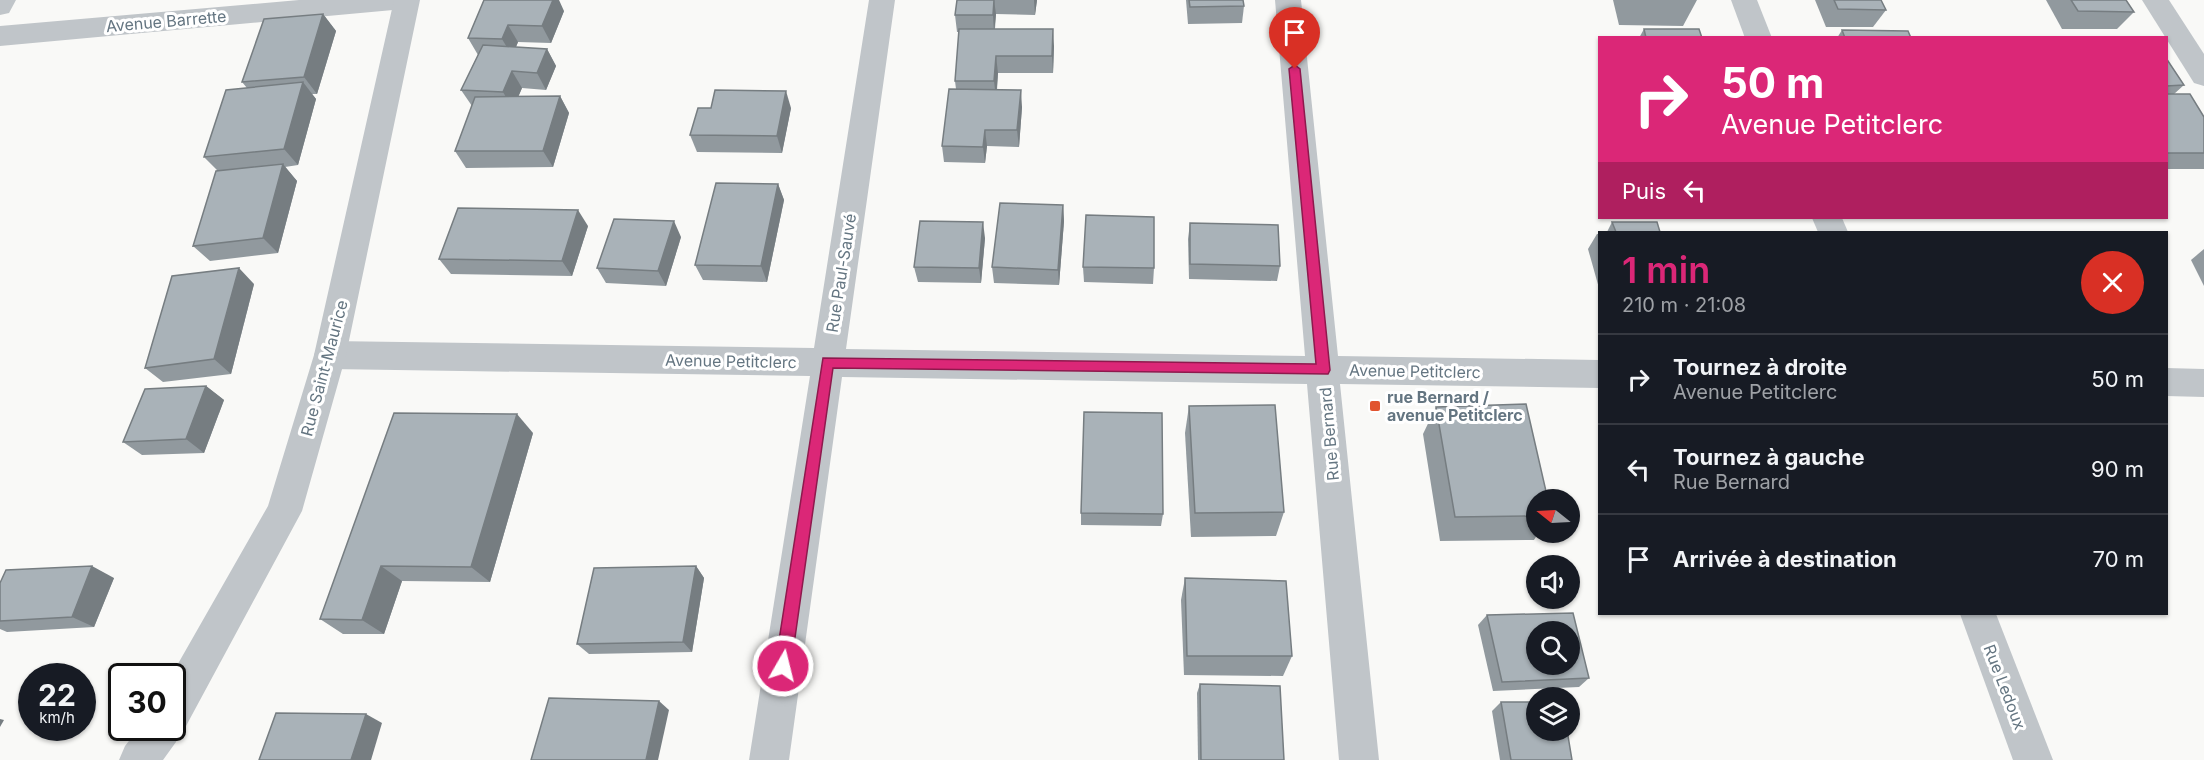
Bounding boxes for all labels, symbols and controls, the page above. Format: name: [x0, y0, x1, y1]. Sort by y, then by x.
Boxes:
street label: Avenue Barrette: [105, 6, 227, 36]
pin: [1269, 7, 1320, 69]
icon: arrive: [1278, 16, 1311, 49]
text: 50 m: [1721, 57, 1824, 108]
icon: right: [1622, 60, 1700, 138]
text: Avenue Petitclerc: [1721, 108, 1943, 141]
icon: left: [1678, 174, 1711, 207]
text: Puis: [1622, 178, 1666, 204]
street label: Rue Paul-Sauvé: [822, 212, 860, 334]
text: 1 min: [1622, 248, 1710, 292]
button: close: [2081, 251, 2144, 314]
text: 210 m · 21:08: [1622, 293, 1746, 317]
street label: Rue Saint-Maurice: [296, 298, 352, 438]
street label: Avenue Petitclerc: [665, 350, 797, 372]
text: Tournez à droite: [1673, 354, 1847, 380]
street label: Avenue Petitclerc: [1349, 360, 1481, 382]
icon: right: [1622, 363, 1655, 396]
text: 50 m: [2091, 366, 2144, 392]
text: Avenue Petitclerc: [1673, 380, 1838, 404]
street label: Rue Bernard: [1315, 386, 1343, 482]
place label: rue Bernard / avenue Petitclerc: [1387, 387, 1523, 425]
marker: rue Bernard / avenue Petitclerc: [1368, 399, 1382, 413]
text: Tournez à gauche: [1673, 444, 1865, 470]
icon: left: [1622, 453, 1655, 486]
text: 90 m: [2091, 456, 2144, 482]
text: Rue Bernard: [1673, 470, 1790, 494]
north arrow: [1526, 489, 1580, 543]
map controls: [1526, 489, 1580, 741]
icon: arrive: [1622, 543, 1655, 576]
text: Arrivée à destination: [1673, 546, 1897, 572]
text: 70 m: [2093, 546, 2144, 572]
button: sound: [1526, 555, 1580, 609]
button: search: [1526, 621, 1580, 675]
position arrow: [751, 634, 815, 698]
street label: Rue Ledoux: [1980, 642, 2030, 733]
speed limit sign: 30: [108, 663, 186, 741]
text: 22: [38, 677, 76, 713]
button: layers: [1526, 687, 1580, 741]
text: km/h: [39, 708, 75, 727]

